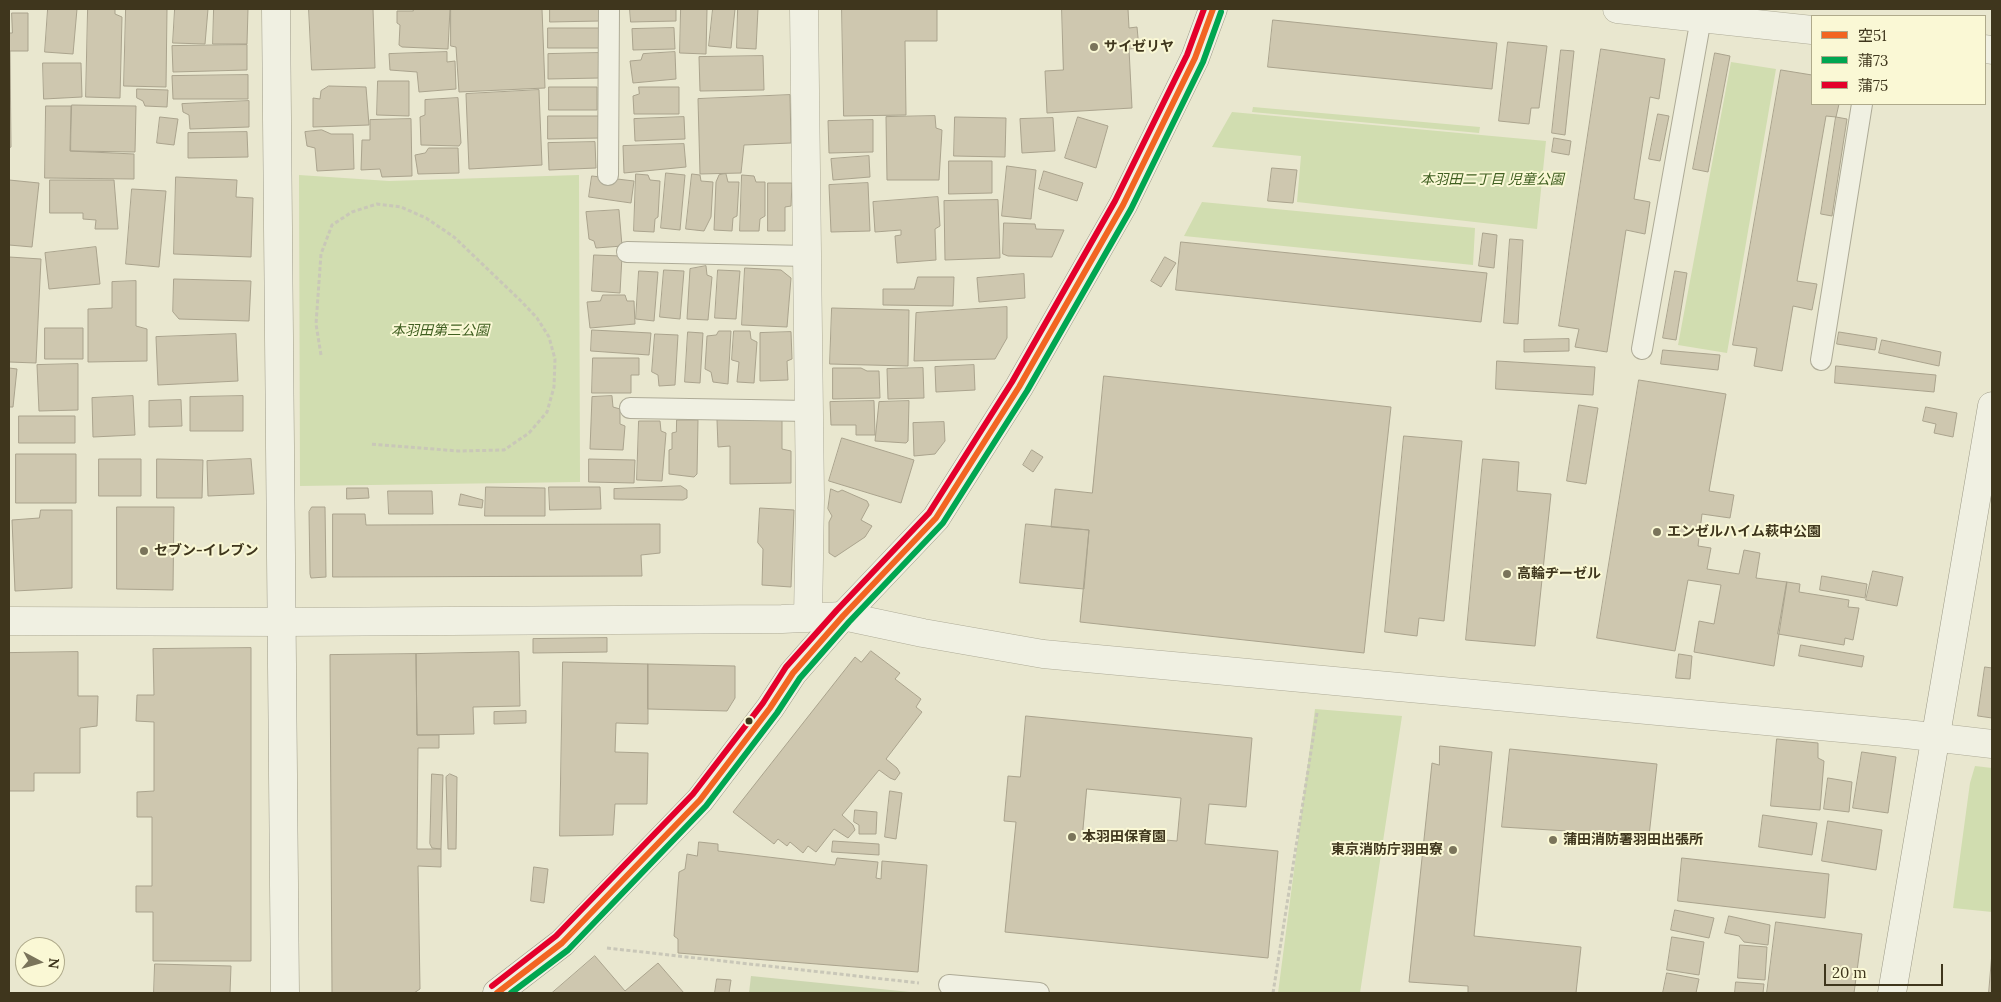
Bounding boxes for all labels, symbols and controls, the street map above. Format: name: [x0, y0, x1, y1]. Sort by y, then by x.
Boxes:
legend: [1811, 15, 1986, 105]
text: 空51: [1858, 26, 1887, 45]
place label: サイゼリヤ: [1104, 39, 1174, 55]
marker: サイゼリヤ: [1088, 41, 1100, 53]
text: 蒲73: [1858, 51, 1888, 70]
text: 蒲75: [1858, 76, 1888, 95]
park label: 本羽田二丁目 児童公園: [1420, 172, 1564, 188]
park label: 本羽田第三公園: [391, 323, 489, 339]
place label: エンゼルハイム萩中公園: [1667, 524, 1821, 540]
marker: エンゼルハイム萩中公園: [1651, 526, 1663, 538]
place label: セブン-イレブン: [154, 543, 259, 559]
marker: セブン-イレブン: [138, 545, 150, 557]
place label: 高輪ヂーゼル: [1517, 566, 1601, 582]
marker: 高輪ヂーゼル: [1501, 568, 1513, 580]
unlabelled marker: [744, 716, 754, 726]
place label: 本羽田保育園: [1082, 829, 1166, 845]
marker: 本羽田保育園: [1066, 831, 1078, 843]
place label: 蒲田消防署羽田出張所: [1563, 832, 1703, 848]
marker: 蒲田消防署羽田出張所: [1547, 834, 1559, 846]
place label: 東京消防庁羽田寮: [1331, 842, 1443, 858]
marker: 東京消防庁羽田寮: [1447, 844, 1459, 856]
north arrow: [15, 937, 65, 987]
scale bar: [1826, 954, 1945, 986]
text: N: [44, 957, 63, 970]
text: 20 m: [1832, 963, 1867, 982]

